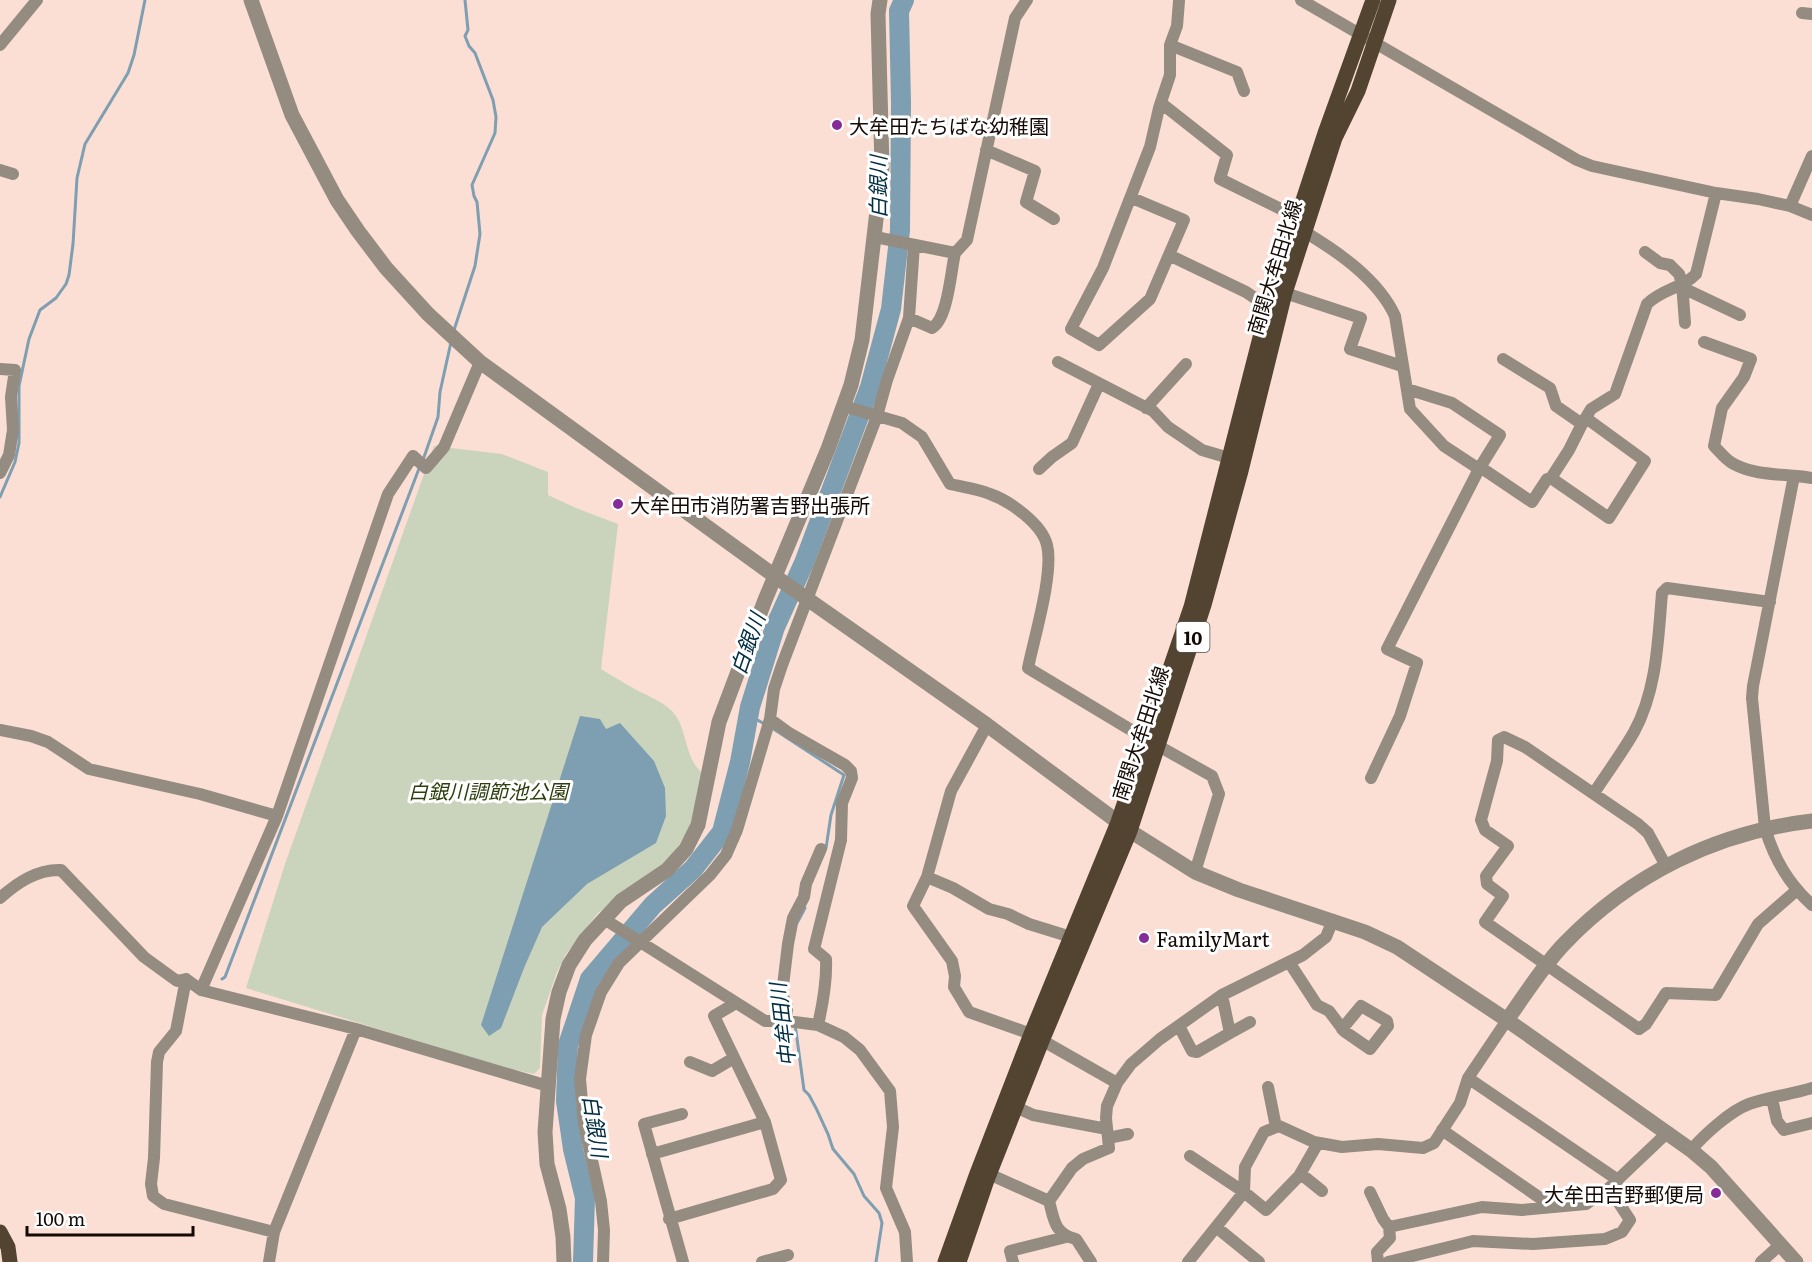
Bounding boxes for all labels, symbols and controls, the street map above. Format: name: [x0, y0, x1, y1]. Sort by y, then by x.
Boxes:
place label: 大牟田たちばな幼稚園: [849, 110, 1049, 140]
marker: 大牟田たちばな幼稚園: [830, 118, 844, 132]
water label: 白銀川: [861, 154, 892, 219]
street label: 南関大牟田北線: [1238, 196, 1308, 338]
place label: 大牟田市消防署吉野出張所: [630, 489, 870, 519]
marker: 大牟田市消防署吉野出張所: [611, 497, 625, 511]
water label: 白銀川: [721, 606, 772, 678]
road number: 10: [1176, 622, 1210, 652]
street label: 南関大牟田北線: [1103, 662, 1175, 804]
park label: 白銀川調節池公園: [408, 775, 571, 805]
place label: FamilyMart: [1156, 923, 1269, 953]
marker: FamilyMart: [1137, 931, 1151, 945]
water label: 中牟田川: [760, 979, 802, 1069]
water label: 白銀川: [577, 1092, 618, 1162]
place label: 大牟田吉野郵便局: [1544, 1178, 1704, 1208]
marker: 大牟田吉野郵便局: [1709, 1186, 1723, 1200]
scale bar: [27, 1199, 194, 1237]
text: 100 m: [36, 1205, 85, 1232]

